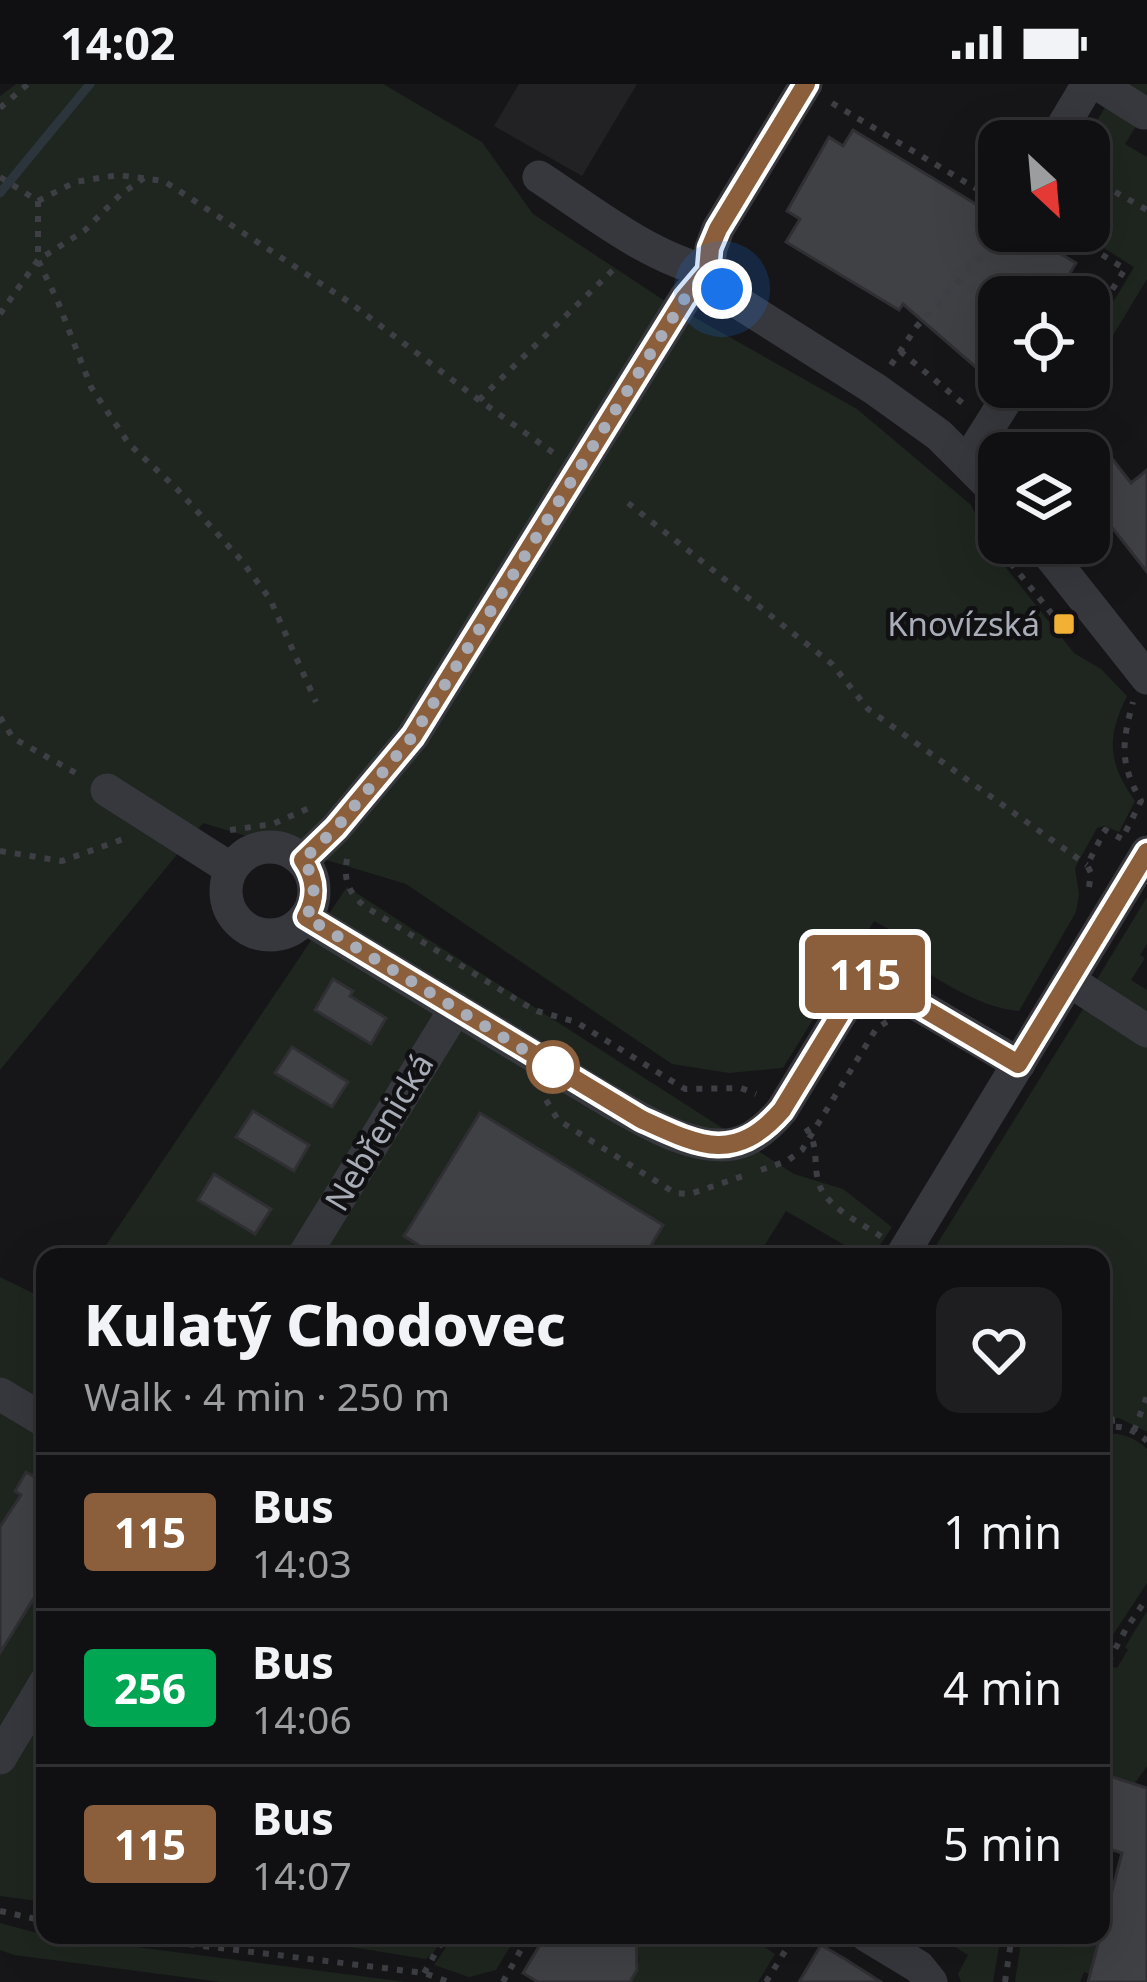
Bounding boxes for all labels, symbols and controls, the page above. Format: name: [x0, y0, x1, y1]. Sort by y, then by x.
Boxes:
text: 14:02: [60, 12, 176, 73]
north arrow: [978, 120, 1110, 252]
map controls: [978, 120, 1110, 564]
your location: [692, 259, 752, 319]
button: locate: [978, 276, 1110, 408]
button: layers: [978, 432, 1110, 564]
place label: Knovízská: [887, 601, 1040, 646]
marker: Knovízská: [1051, 611, 1077, 637]
line badge: 115: [796, 935, 934, 1013]
text: 115: [829, 945, 901, 1002]
unlabelled marker: [528, 1042, 578, 1092]
street label: Nebřenická: [314, 1045, 443, 1219]
text: Kulatý Chodovec: [84, 1285, 566, 1363]
button: heart: [936, 1287, 1062, 1413]
text: Walk · 4 min · 250 m: [84, 1369, 450, 1422]
text: Bus: [252, 1475, 334, 1536]
text: 1 min: [943, 1501, 1062, 1562]
text: 115: [114, 1503, 186, 1560]
text: 14:03: [252, 1536, 352, 1589]
text: Bus: [252, 1631, 334, 1692]
text: 4 min: [943, 1657, 1062, 1718]
text: 256: [114, 1659, 186, 1716]
text: 14:06: [252, 1692, 352, 1745]
text: Bus: [252, 1787, 334, 1848]
text: 5 min: [943, 1813, 1062, 1874]
text: 115: [114, 1815, 186, 1872]
text: 14:07: [252, 1848, 352, 1901]

